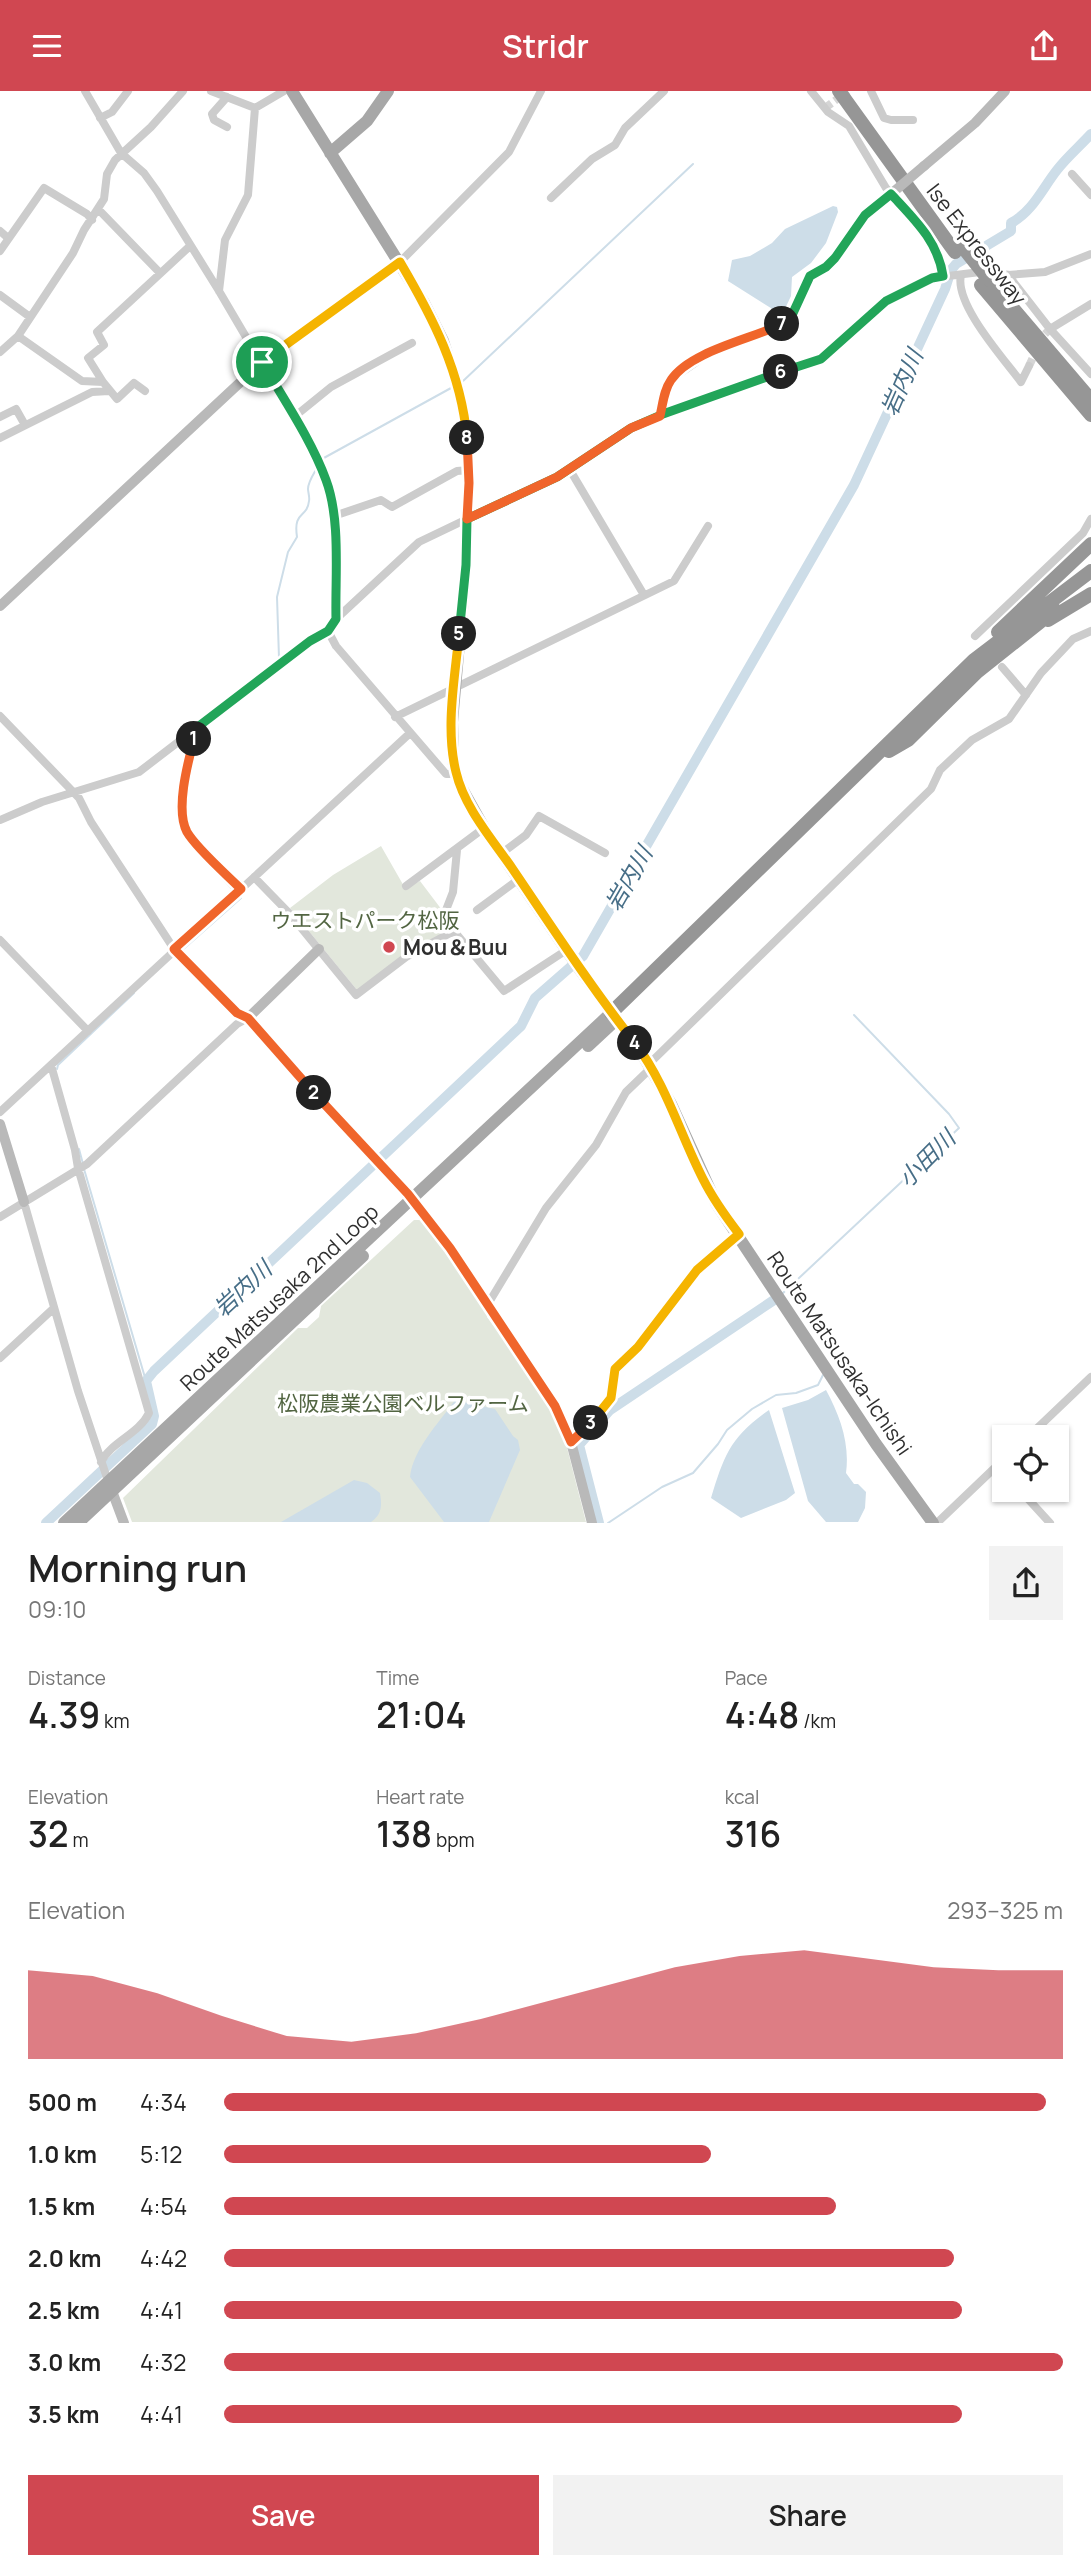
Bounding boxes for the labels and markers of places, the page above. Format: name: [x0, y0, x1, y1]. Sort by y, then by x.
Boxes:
pin: 7: [764, 307, 800, 341]
pin: [232, 332, 292, 392]
pin: 6: [764, 355, 798, 389]
pin: 8: [449, 421, 484, 455]
pin: 5: [442, 617, 476, 651]
pin: 1: [176, 721, 212, 757]
place label: Mou＆Buu: [403, 933, 508, 961]
marker: Mou＆Buu: [381, 939, 397, 955]
pin: 4: [618, 1025, 652, 1061]
pin: 2: [296, 1075, 332, 1111]
pin: 3: [574, 1405, 608, 1441]

